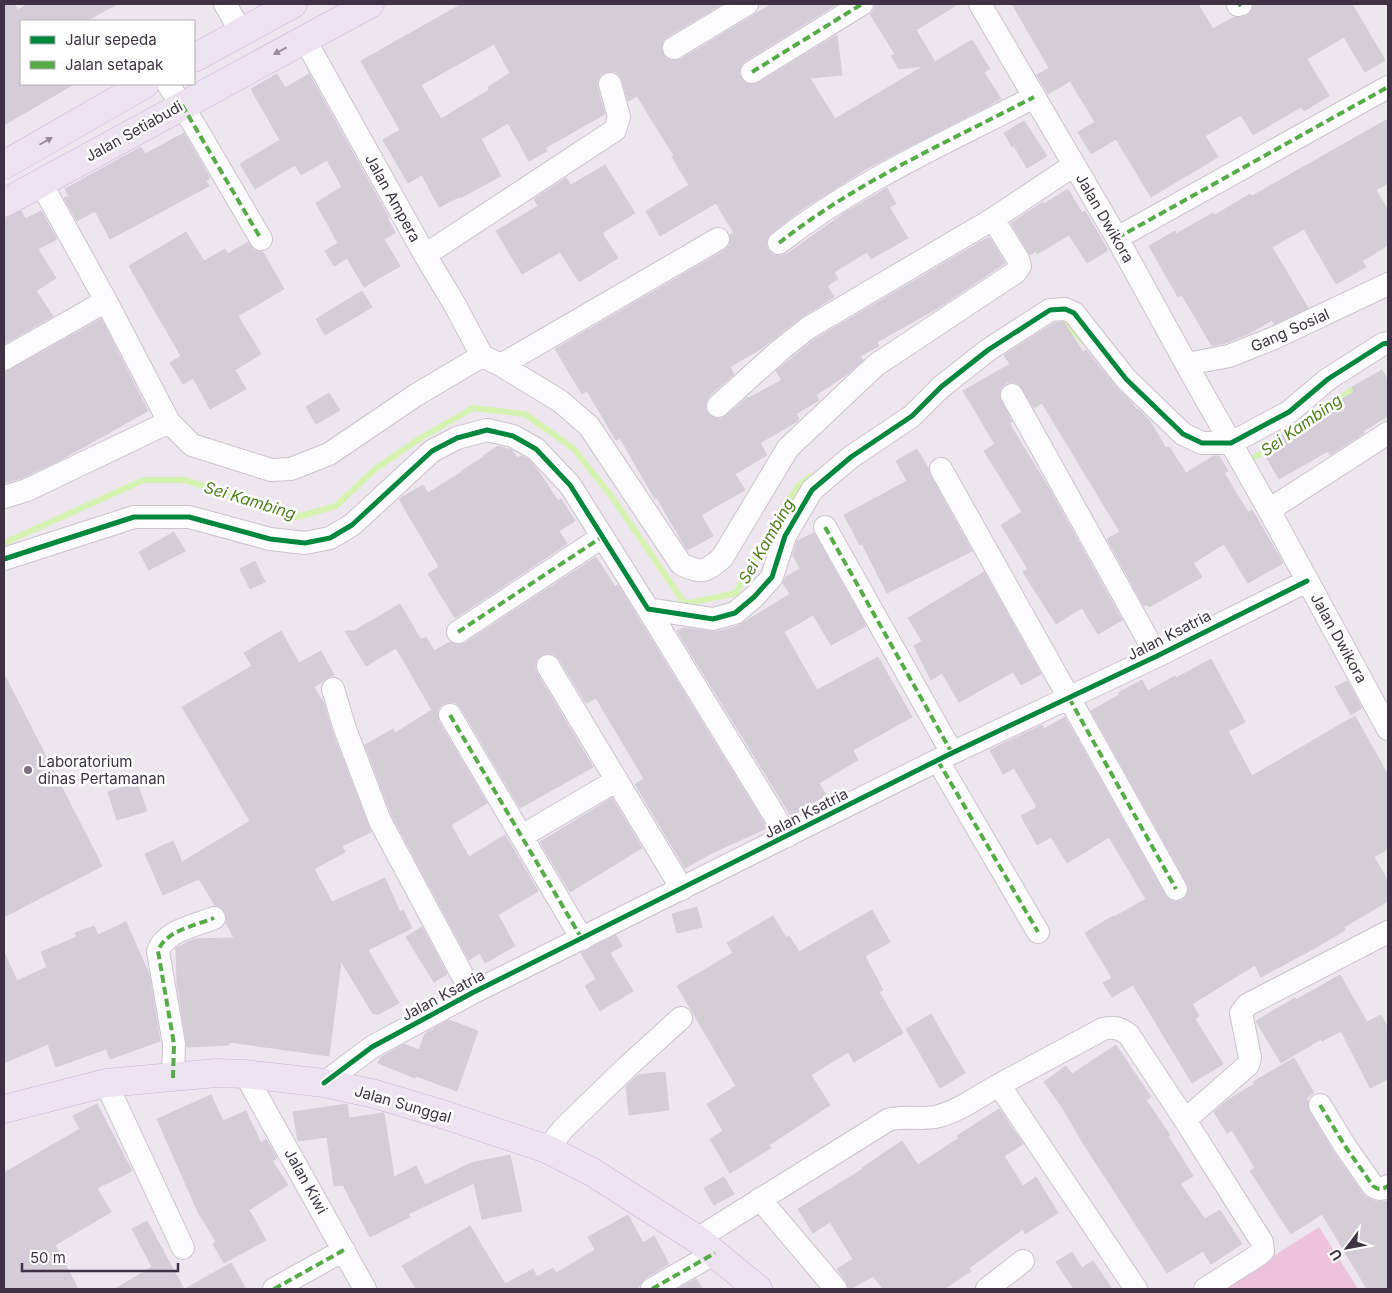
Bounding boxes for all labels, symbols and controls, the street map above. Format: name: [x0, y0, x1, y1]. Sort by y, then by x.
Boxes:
legend: [20, 20, 195, 85]
text: Jalur sepeda: [65, 30, 157, 49]
one-way arrow: [273, 47, 288, 55]
text: Jalan setapak: [65, 55, 164, 74]
street label: Jalan Setiabudi: [82, 96, 186, 166]
one-way arrow: [39, 136, 52, 145]
street label: Jalan Ampera: [361, 151, 425, 245]
street label: Jalan Dwikora: [1072, 170, 1138, 266]
street label: Gang Sosial: [1248, 304, 1332, 356]
water label: Sei Kambing: [1256, 390, 1346, 460]
water label: Sei Kambing: [202, 477, 298, 523]
water label: Sei Kambing: [734, 495, 798, 587]
street label: Jalan Dwikora: [1306, 590, 1372, 686]
street label: Jalan Ksatria: [1124, 606, 1214, 664]
place label: Laboratorium dinas Pertamanan: [38, 752, 165, 788]
marker: Laboratorium dinas Pertamanan: [22, 764, 34, 776]
street label: Jalan Ksatria: [761, 784, 851, 842]
street label: Jalan Ksatria: [398, 965, 488, 1025]
street label: Jalan Sunggal: [352, 1081, 454, 1127]
street label: Jalan Kiwi: [280, 1145, 332, 1217]
north arrow: [1322, 1223, 1372, 1273]
scale bar: [22, 1240, 179, 1272]
text: U: [1326, 1246, 1345, 1264]
text: 50 m: [30, 1248, 66, 1267]

